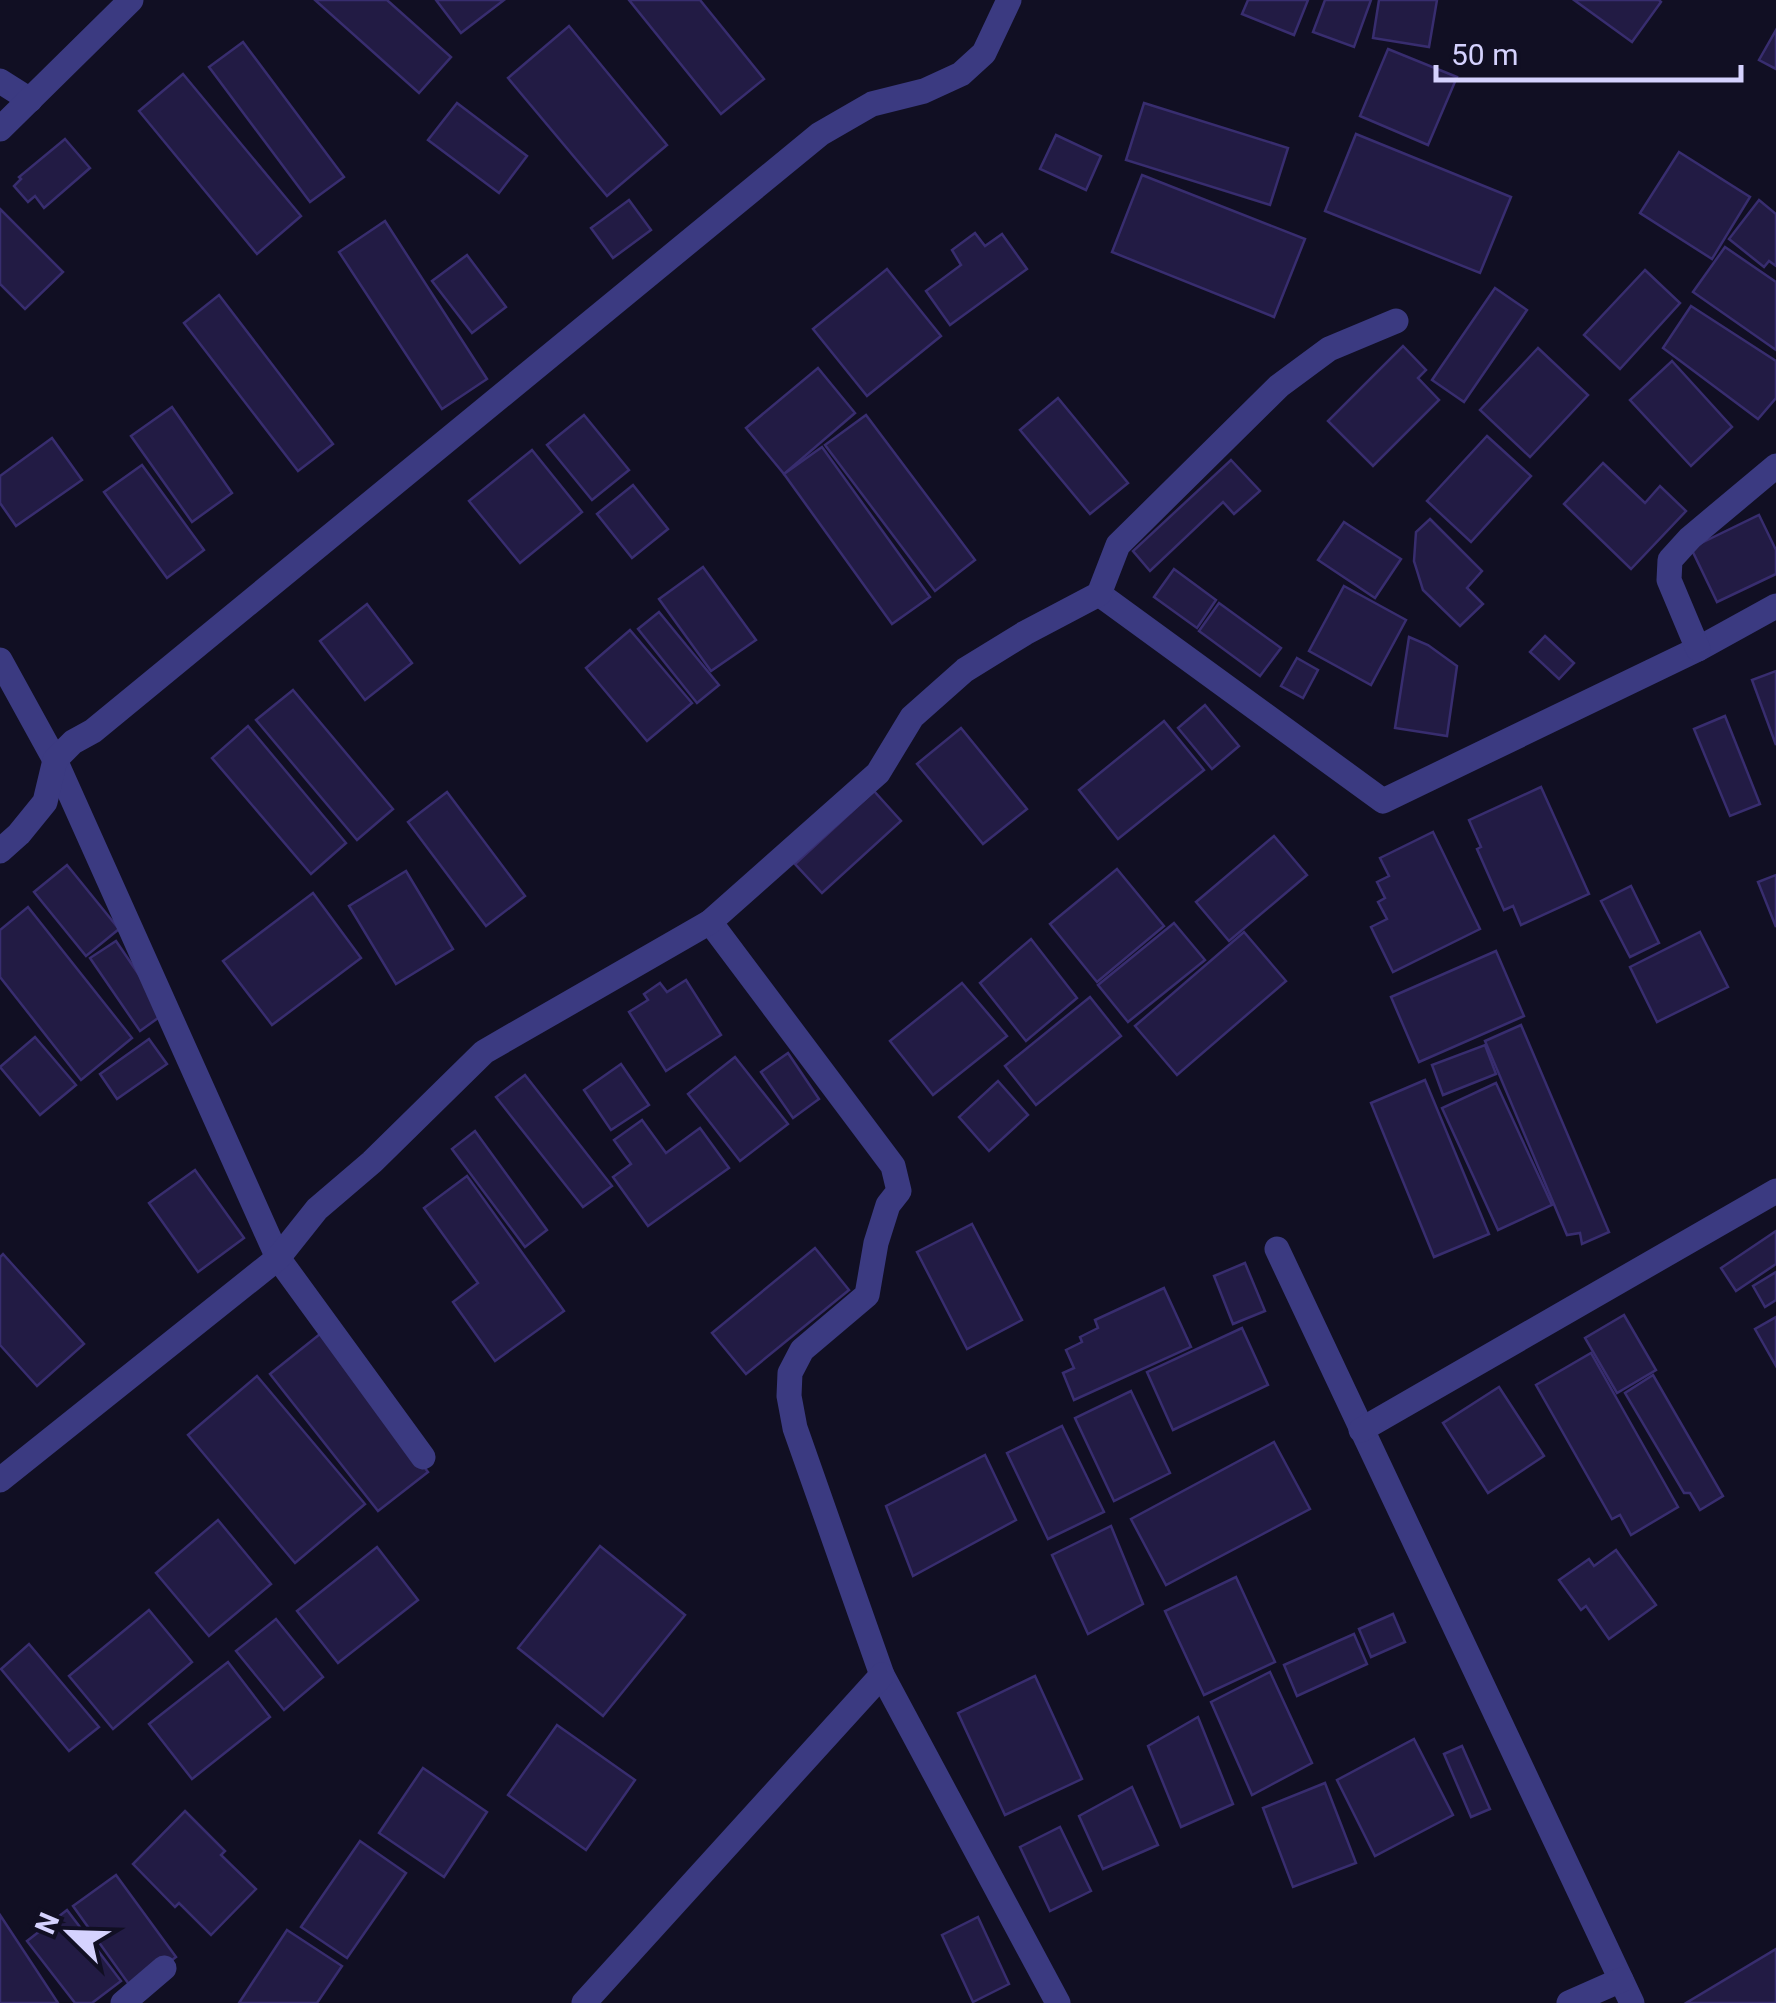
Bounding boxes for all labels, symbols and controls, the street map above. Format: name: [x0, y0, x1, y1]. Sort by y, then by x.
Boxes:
scale bar: [1436, 20, 1741, 82]
text: 50 m: [1451, 37, 1518, 72]
north arrow: [20, 1883, 120, 1983]
text: N: [28, 1908, 66, 1939]

